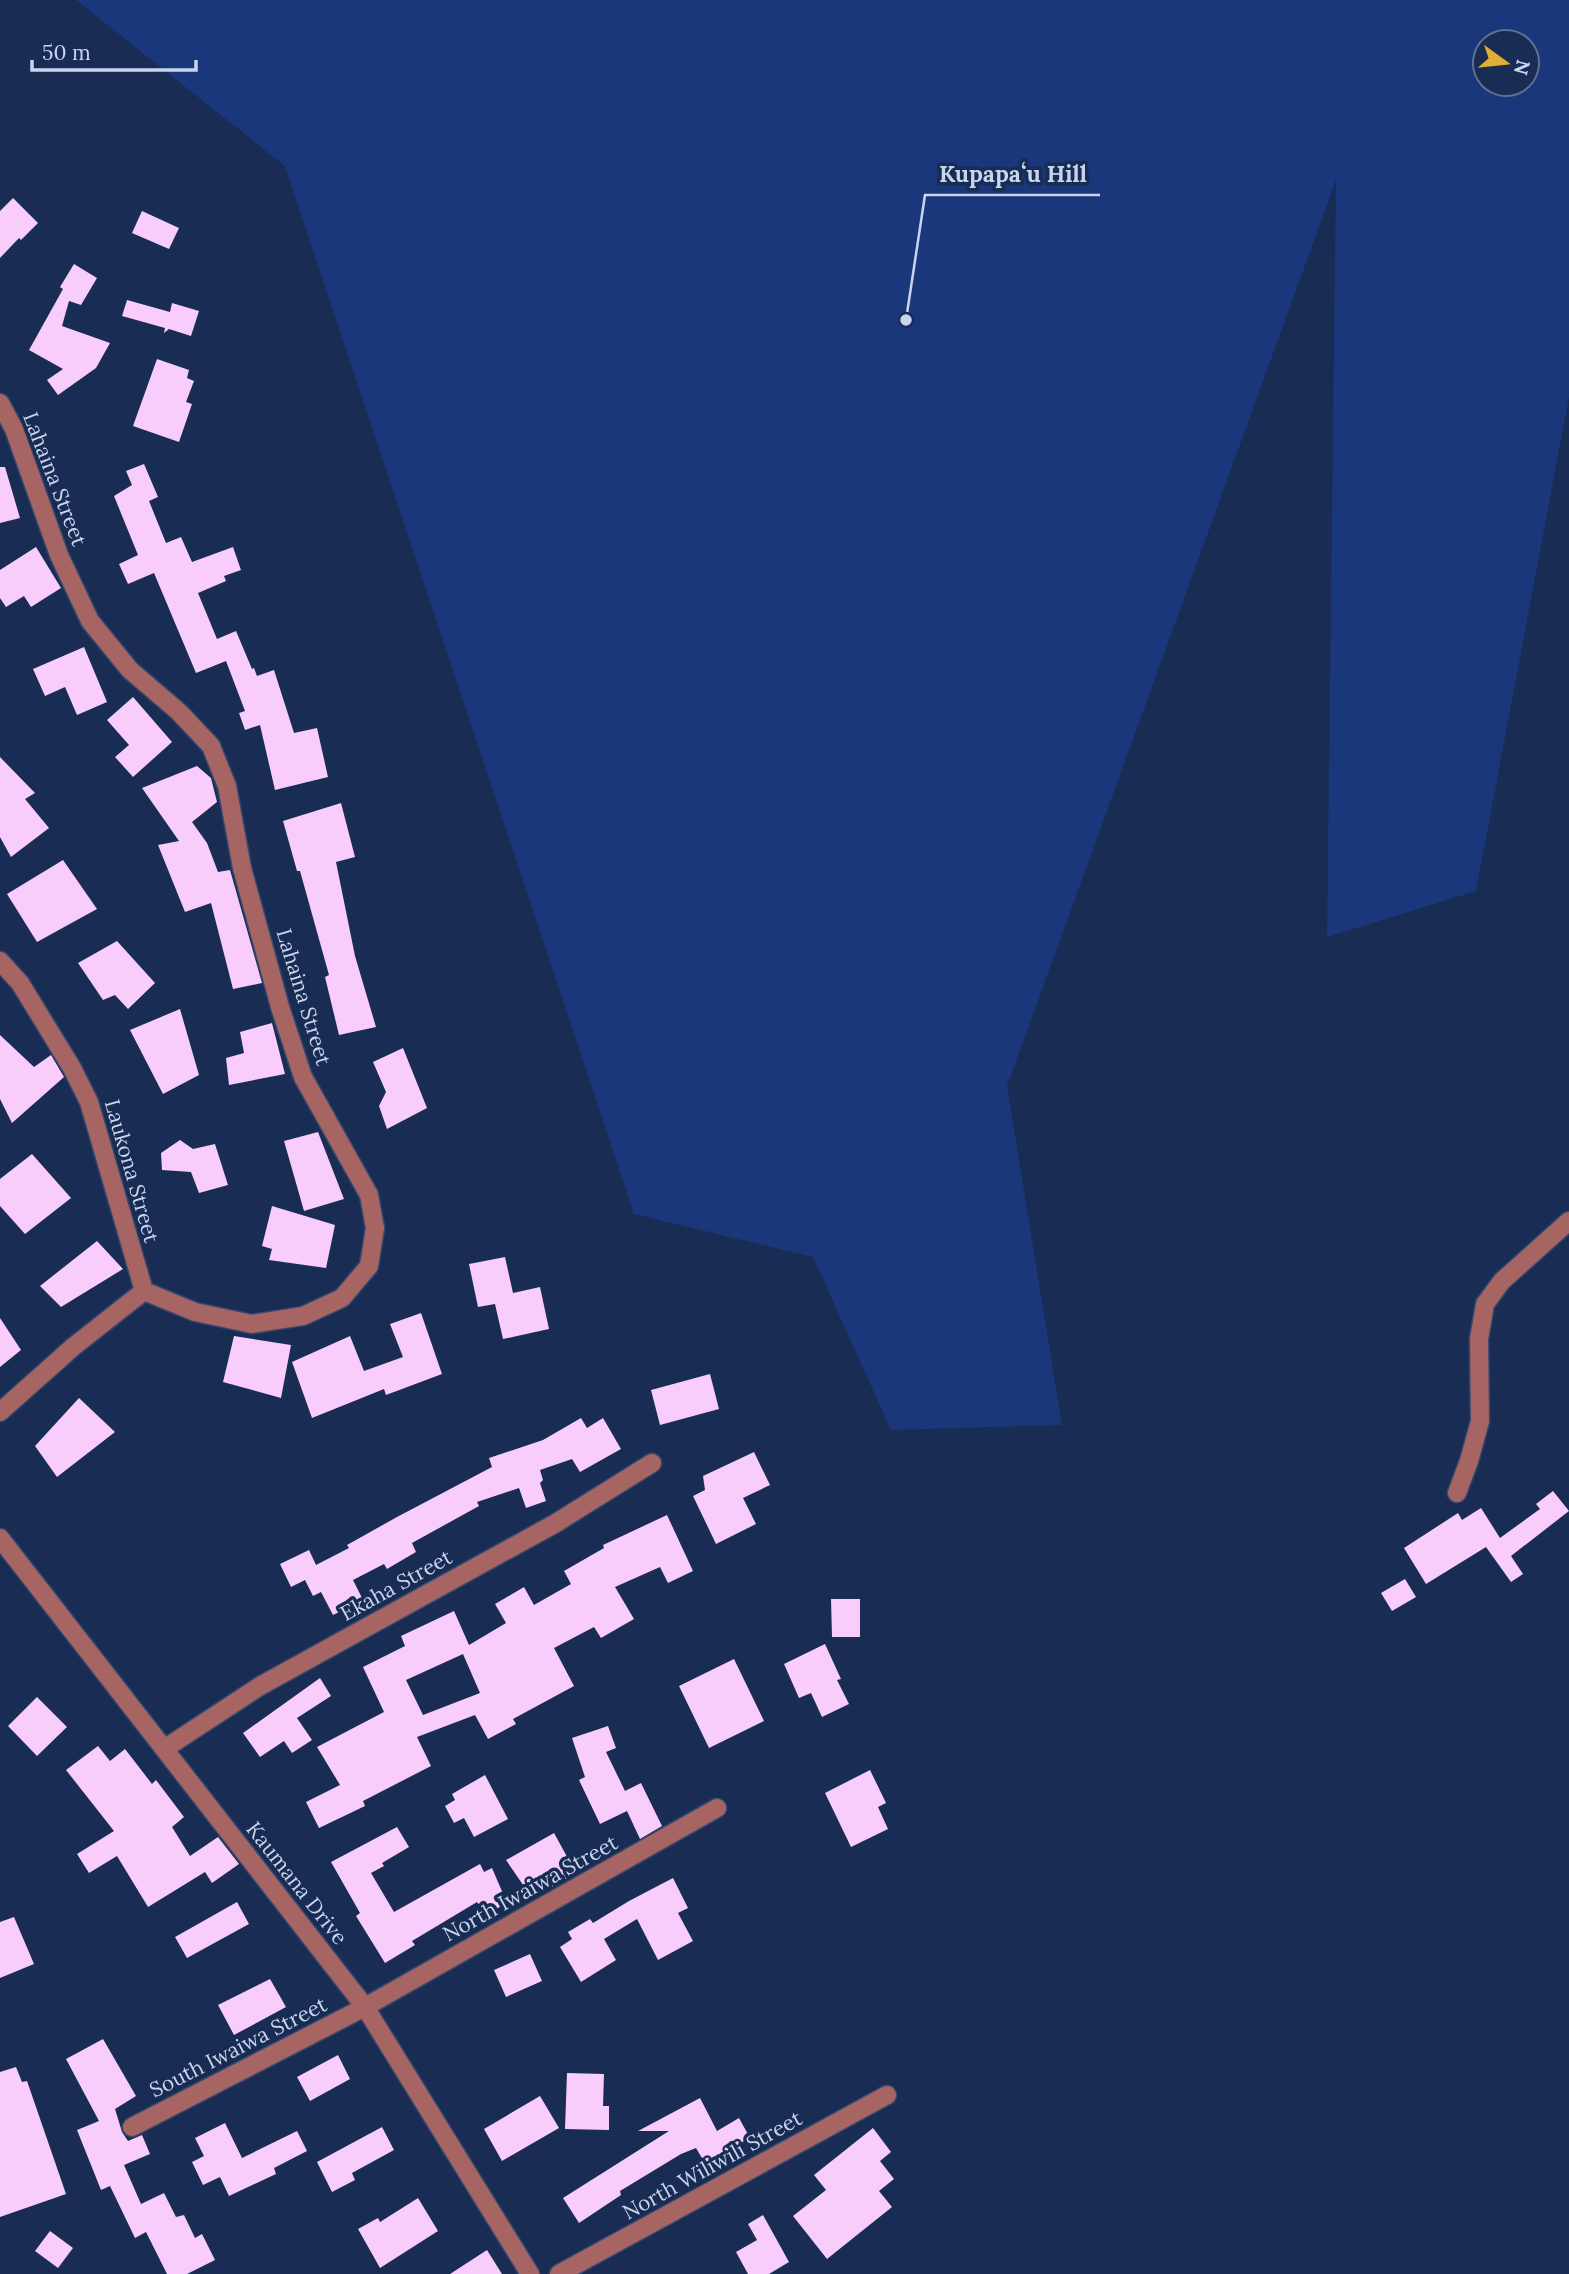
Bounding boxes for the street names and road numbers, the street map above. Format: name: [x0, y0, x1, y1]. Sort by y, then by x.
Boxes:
street label: Lahaina Street: [17, 408, 93, 551]
street label: Lahaina Street: [270, 925, 338, 1069]
street label: Laukona Street: [99, 1096, 166, 1247]
street label: Ekaha Street: [335, 1543, 457, 1627]
street label: Kaumana Drive: [241, 1816, 353, 1950]
street label: North Iwaiwa Street: [438, 1828, 623, 1947]
street label: South Iwaiwa Street: [145, 1990, 332, 2103]
street label: North Wiliwili Street: [618, 2104, 807, 2226]

